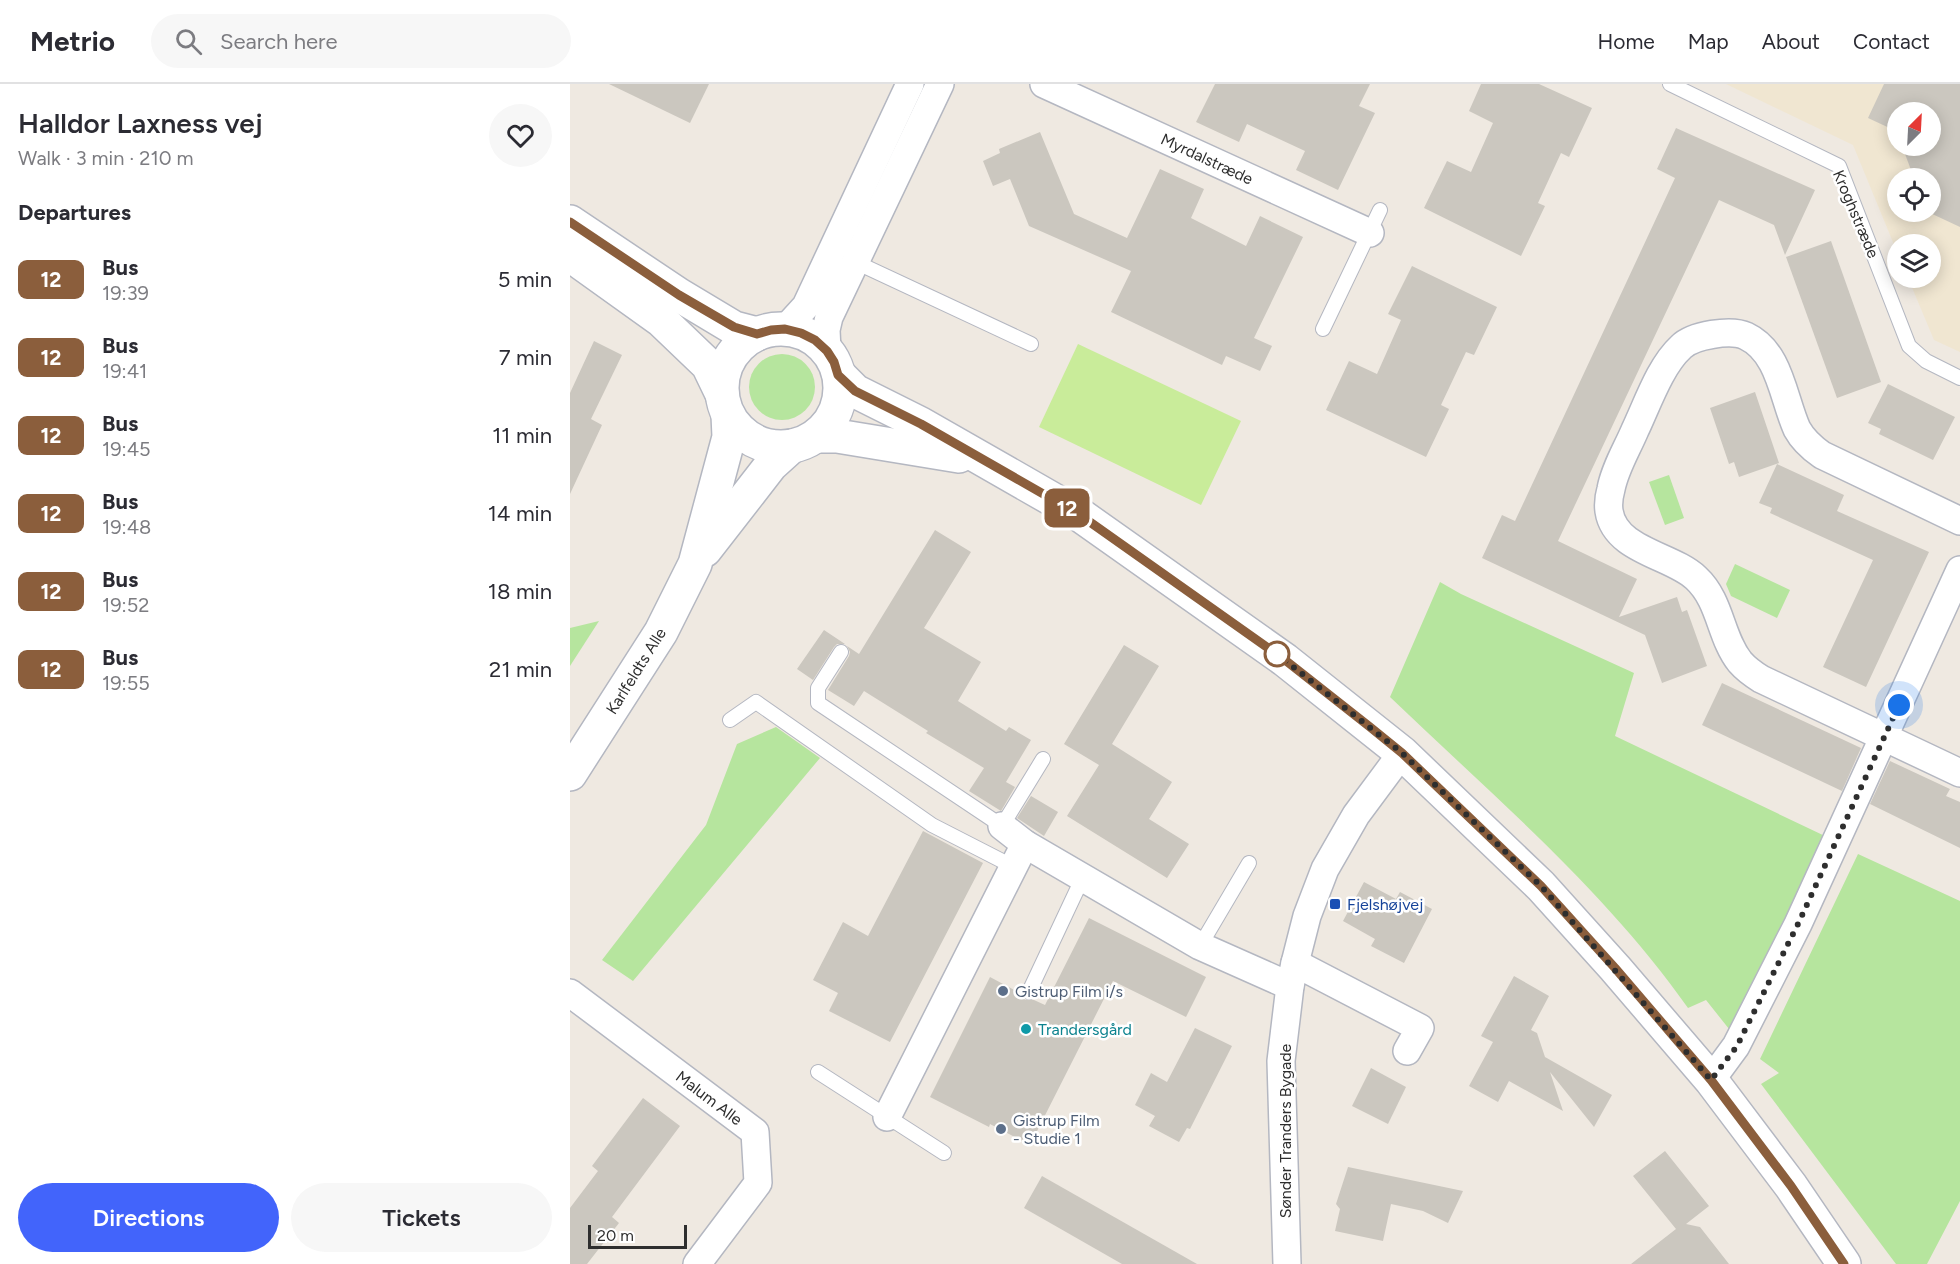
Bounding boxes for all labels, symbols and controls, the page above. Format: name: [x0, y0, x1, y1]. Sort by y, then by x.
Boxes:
search box: [151, 14, 571, 68]
text: Metrio: [30, 24, 115, 58]
icon: search: [172, 25, 205, 58]
text: Search here: [220, 28, 338, 55]
text: Home: [1598, 29, 1655, 54]
text: Map: [1688, 29, 1729, 54]
text: About: [1762, 29, 1820, 54]
text: Contact: [1853, 29, 1930, 54]
north arrow: [1887, 102, 1941, 156]
map controls: [1887, 102, 1941, 288]
button: heart: [489, 104, 552, 167]
text: Halldor Laxness vej: [18, 106, 263, 140]
street label: Myrdalstræde: [1158, 129, 1256, 189]
text: Walk · 3 min · 210 m: [18, 146, 193, 170]
street label: Kroghstræde: [1829, 167, 1883, 261]
button: locate: [1887, 168, 1941, 222]
text: Departures: [18, 199, 131, 226]
button: layers: [1887, 234, 1941, 288]
text: Bus: [102, 254, 138, 281]
text: 5 min: [498, 266, 552, 293]
text: 12: [40, 267, 62, 292]
text: 19:39: [102, 281, 149, 305]
text: Bus: [102, 332, 138, 359]
text: 7 min: [499, 344, 552, 371]
text: 12: [40, 345, 62, 370]
text: 19:41: [102, 359, 147, 383]
text: Bus: [102, 410, 138, 437]
text: 11 min: [492, 422, 552, 449]
text: 12: [40, 423, 62, 448]
text: 19:45: [102, 437, 151, 461]
text: Bus: [102, 488, 138, 515]
line badge: 12: [1040, 488, 1094, 528]
text: 12: [1056, 496, 1078, 521]
text: 14 min: [488, 500, 552, 527]
text: 12: [40, 501, 62, 526]
text: 19:48: [102, 515, 151, 539]
text: Bus: [102, 566, 138, 593]
text: 18 min: [488, 578, 552, 605]
text: 12: [40, 579, 62, 604]
text: 19:52: [102, 593, 149, 617]
street label: Karlfeldts Alle: [602, 624, 670, 718]
unlabelled marker: [1264, 641, 1290, 667]
text: Bus: [102, 644, 138, 671]
text: 21 min: [489, 656, 552, 683]
text: 12: [40, 657, 62, 682]
text: 19:55: [102, 671, 150, 695]
your location: [1884, 690, 1914, 720]
place label: Fjelshøjvej: [1347, 895, 1423, 914]
marker: Fjelshøjvej: [1328, 897, 1342, 911]
place label: Gistrup Film i/s: [1015, 982, 1123, 1001]
marker: Gistrup Film i/s: [996, 984, 1010, 998]
place label: Trandersgård: [1038, 1020, 1132, 1039]
marker: Trandersgård: [1019, 1022, 1033, 1036]
street label: Sønder Tranders Bygade: [1276, 1043, 1295, 1218]
street label: Malum Alle: [672, 1067, 746, 1129]
place label: Gistrup Film - Studie 1: [1013, 1111, 1100, 1148]
marker: Gistrup Film - Studie 1: [994, 1122, 1008, 1136]
button: Directions: [18, 1183, 279, 1252]
button: Tickets: [291, 1183, 552, 1252]
scale bar: [588, 1222, 687, 1250]
text: 20 m: [597, 1226, 634, 1245]

